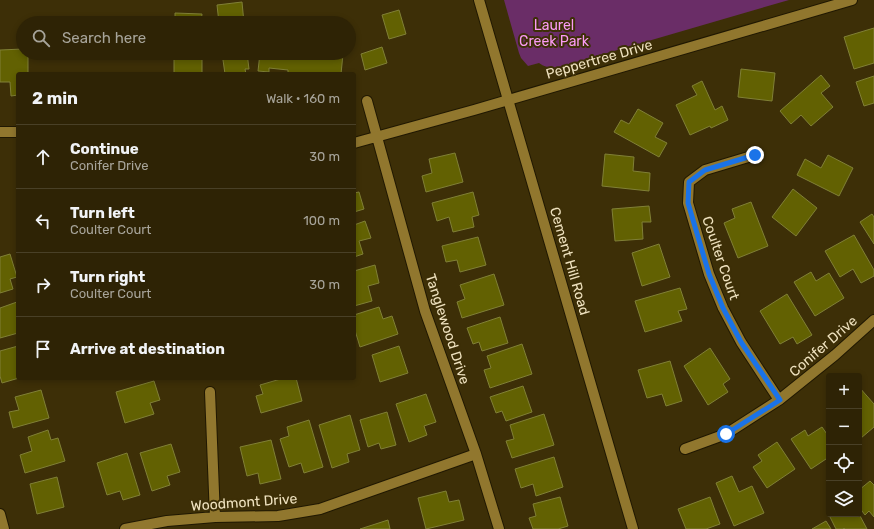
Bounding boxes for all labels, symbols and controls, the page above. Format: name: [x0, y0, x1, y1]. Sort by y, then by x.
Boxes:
search box: [16, 16, 356, 60]
park label: Laurel Creek Park: [519, 17, 590, 50]
icon: search: [30, 27, 52, 49]
text: Search here: [62, 29, 146, 47]
street label: Peppertree Drive: [544, 36, 655, 83]
text: 2 min: [32, 88, 78, 108]
text: Walk · 160 m: [266, 91, 340, 106]
text: Continue: [70, 140, 139, 158]
icon: ahead: [32, 146, 54, 168]
route end: [746, 146, 764, 164]
text: 30 m: [309, 149, 340, 164]
text: Conifer Drive: [70, 158, 148, 173]
text: Turn left: [70, 204, 135, 222]
street label: Cement Hill Road: [546, 205, 593, 317]
icon: left: [32, 210, 54, 232]
text: 100 m: [303, 213, 340, 228]
street label: Coulter Court: [698, 214, 743, 303]
text: Coulter Court: [70, 222, 151, 237]
text: Turn right: [70, 268, 145, 286]
street label: Tanglewood Drive: [422, 272, 473, 387]
icon: right: [32, 274, 54, 296]
text: 30 m: [309, 277, 340, 292]
text: Coulter Court: [70, 286, 151, 301]
street label: Conifer Drive: [786, 312, 861, 380]
icon: arrive: [32, 338, 54, 360]
text: Arrive at destination: [70, 340, 225, 358]
map controls: [826, 373, 862, 517]
button: +: [826, 373, 862, 409]
button: −: [826, 409, 862, 445]
route start: [717, 425, 735, 443]
button: locate: [826, 445, 862, 481]
button: layers: [826, 481, 862, 517]
street label: Woodmont Drive: [190, 490, 298, 515]

